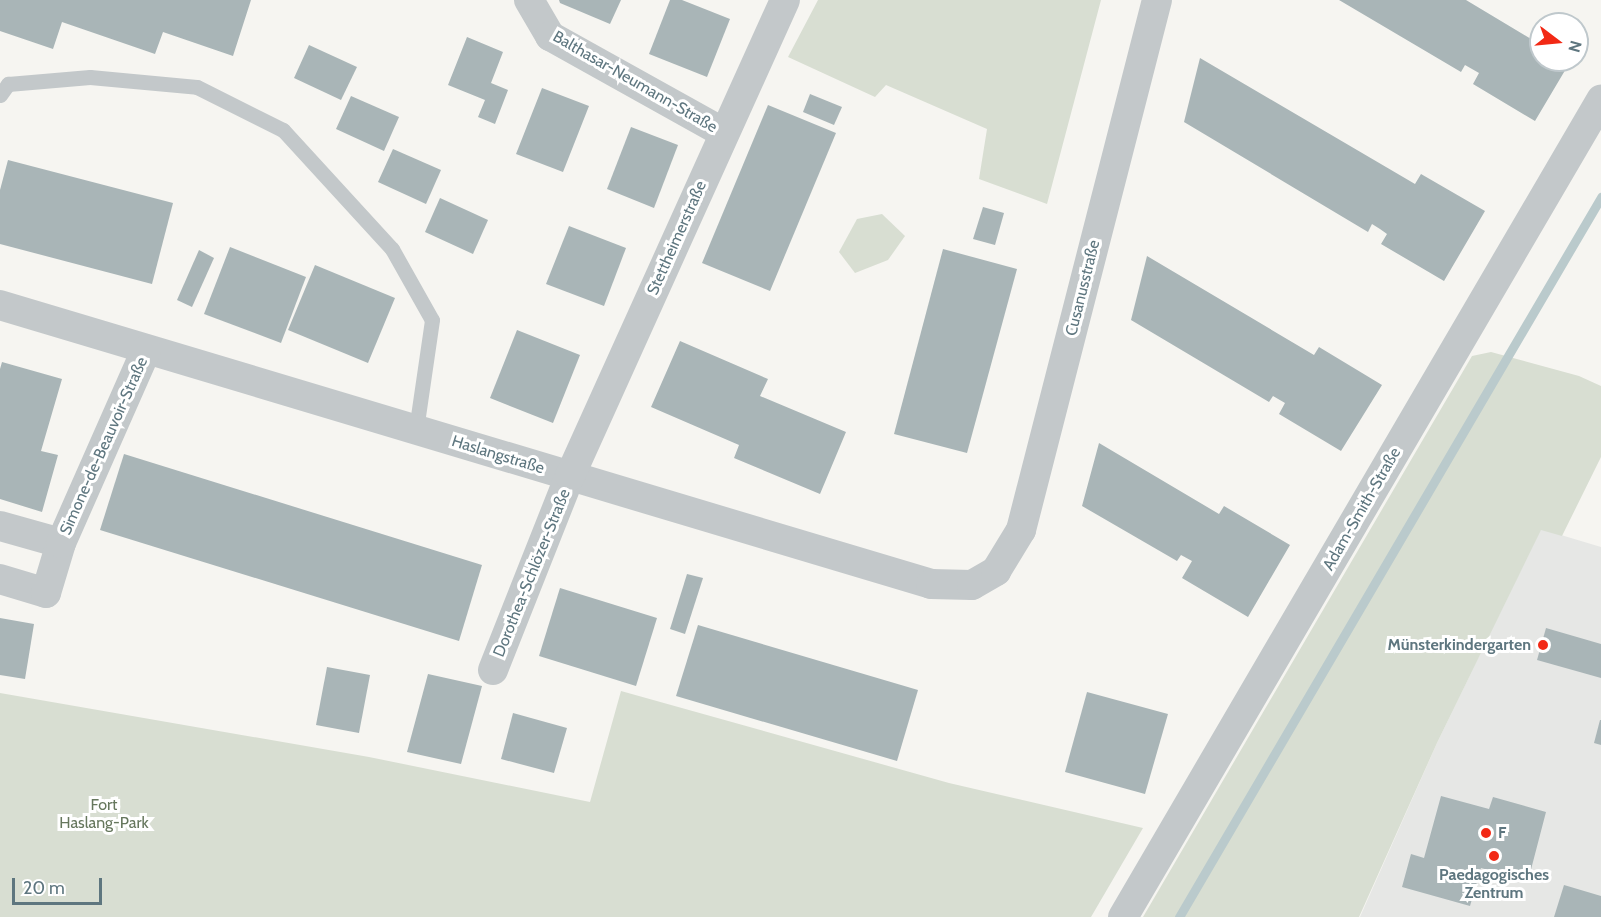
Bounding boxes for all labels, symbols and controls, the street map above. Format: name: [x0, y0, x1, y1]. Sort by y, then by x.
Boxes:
north arrow: [1529, 12, 1589, 72]
street label: Balthasar-Neumann-Straße: [549, 27, 721, 137]
text: N: [1564, 38, 1586, 55]
street label: Stettheimerstraße: [643, 178, 711, 298]
street label: Cusanusstraße: [1062, 238, 1104, 338]
street label: Simone-de-Beauvoir-Straße: [56, 354, 152, 538]
street label: Haslangstraße: [449, 432, 547, 478]
street label: Adam-Smith-Straße: [1319, 444, 1405, 574]
street label: Dorothea-Schlözer-Straße: [490, 486, 574, 660]
place label: Münsterkindergarten: [1388, 635, 1531, 655]
marker: Münsterkindergarten: [1536, 638, 1550, 652]
park label: Fort Haslang-Park: [59, 795, 149, 833]
place label: F: [1498, 823, 1506, 843]
marker: F: [1479, 826, 1493, 840]
marker: Paedagogisches Zentrum: [1487, 849, 1501, 863]
place label: Paedagogisches Zentrum: [1439, 865, 1549, 903]
scale bar: [15, 866, 105, 904]
text: 20 m: [23, 877, 65, 899]

